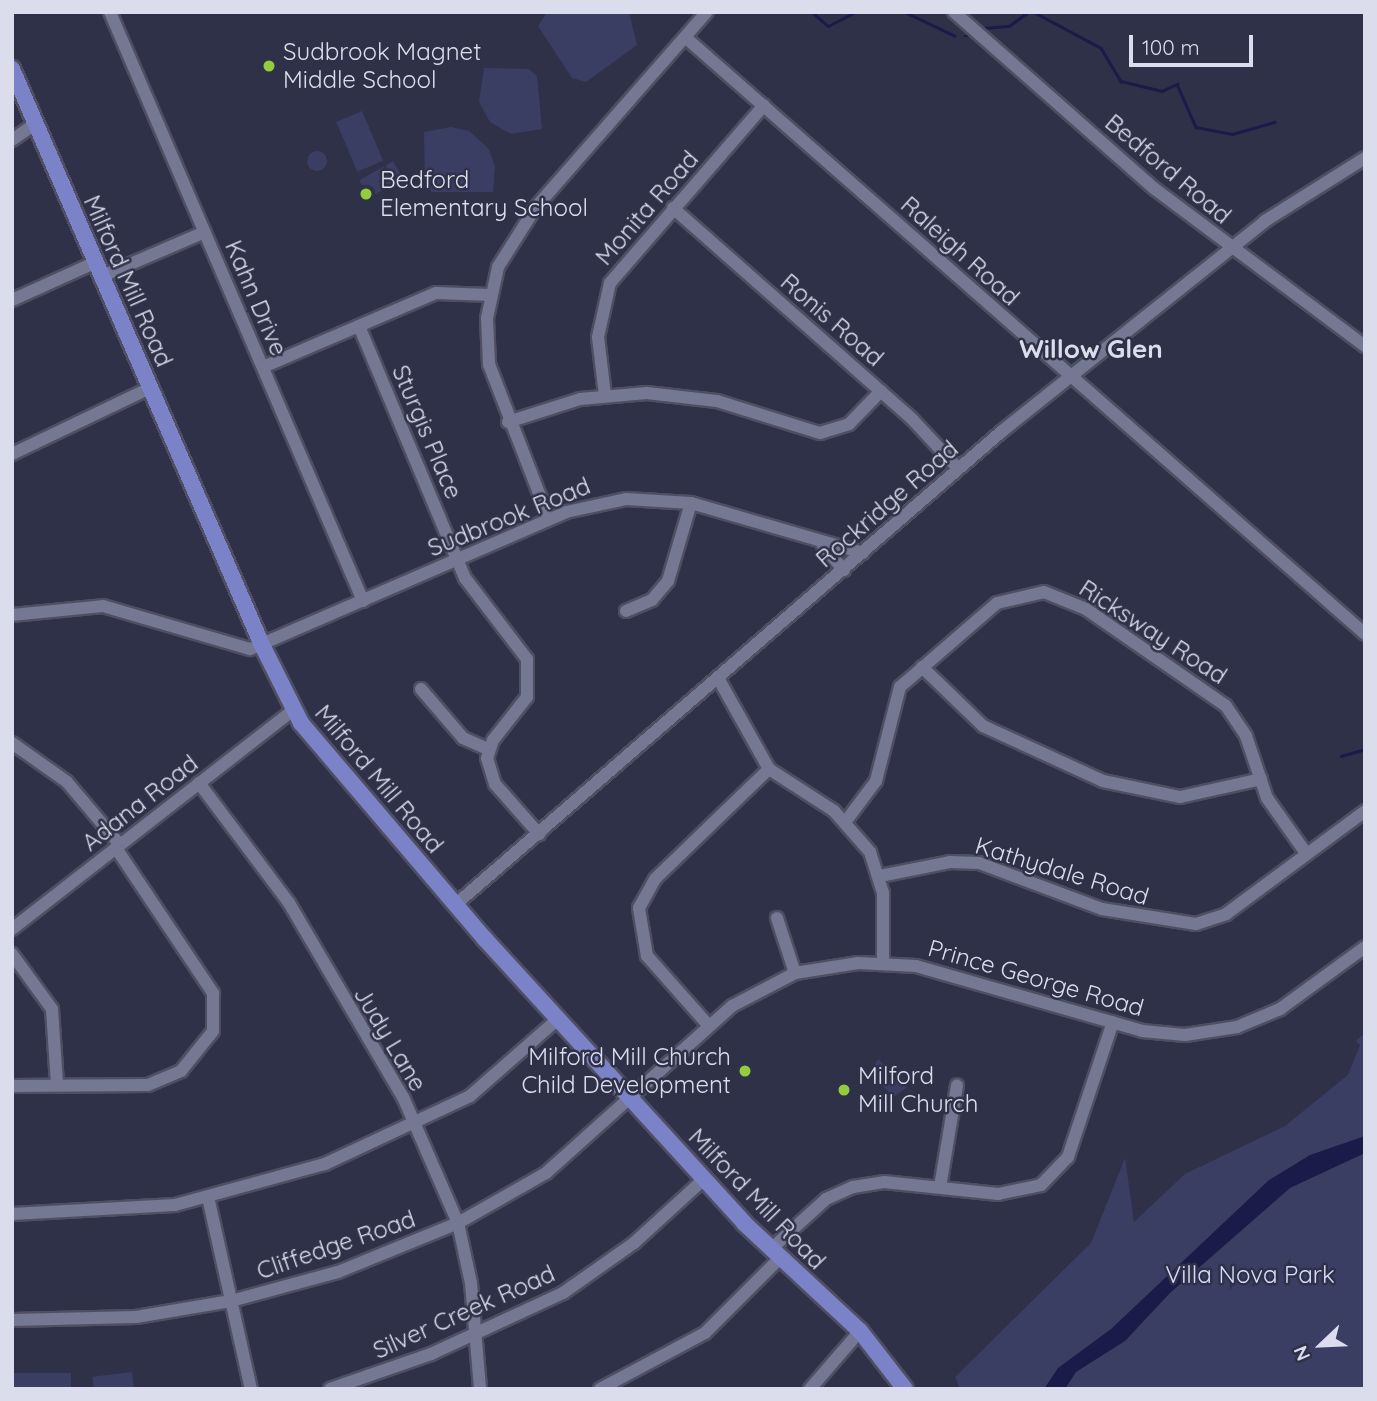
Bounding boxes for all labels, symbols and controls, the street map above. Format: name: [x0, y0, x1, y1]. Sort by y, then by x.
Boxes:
scale bar: [1132, 21, 1256, 65]
text: 100 m: [1142, 34, 1200, 60]
place label: Sudbrook Magnet Middle School: [283, 38, 481, 94]
marker: Sudbrook Magnet Middle School: [261, 58, 277, 74]
street label: Bedford Road: [1099, 108, 1237, 230]
street label: Monita Road: [590, 145, 704, 271]
place label: Bedford Elementary School: [380, 166, 588, 222]
marker: Bedford Elementary School: [358, 186, 374, 202]
street label: Raleigh Road: [895, 190, 1025, 312]
street label: Milford Mill Road: [77, 191, 179, 371]
street label: Kahn Drive: [219, 236, 293, 360]
street label: Ronis Road: [775, 268, 889, 372]
district label: Willow Glen: [1019, 333, 1163, 365]
street label: Sturgis Place: [386, 361, 468, 503]
street label: Rockridge Road: [810, 434, 964, 574]
street label: Sudbrook Road: [423, 471, 595, 563]
street label: Ricksway Road: [1074, 574, 1232, 690]
street label: Milford Mill Road: [309, 699, 449, 859]
street label: Adana Road: [76, 749, 204, 857]
street label: Kathydale Road: [972, 831, 1152, 911]
street label: Prince George Road: [925, 933, 1147, 1023]
street label: Judy Lane: [348, 982, 432, 1096]
place label: Milford Mill Church Child Development: [521, 1043, 731, 1099]
place label: Milford Mill Church: [858, 1062, 978, 1118]
marker: Milford Mill Church Child Development: [737, 1063, 753, 1079]
marker: Milford Mill Church: [836, 1082, 852, 1098]
street label: Milford Mill Road: [683, 1123, 831, 1275]
street label: Cliffedge Road: [253, 1204, 419, 1286]
street label: Silver Creek Road: [369, 1259, 559, 1365]
park label: Villa Nova Park: [1165, 1261, 1335, 1289]
north arrow: [1286, 1310, 1356, 1380]
text: N: [1288, 1342, 1315, 1364]

